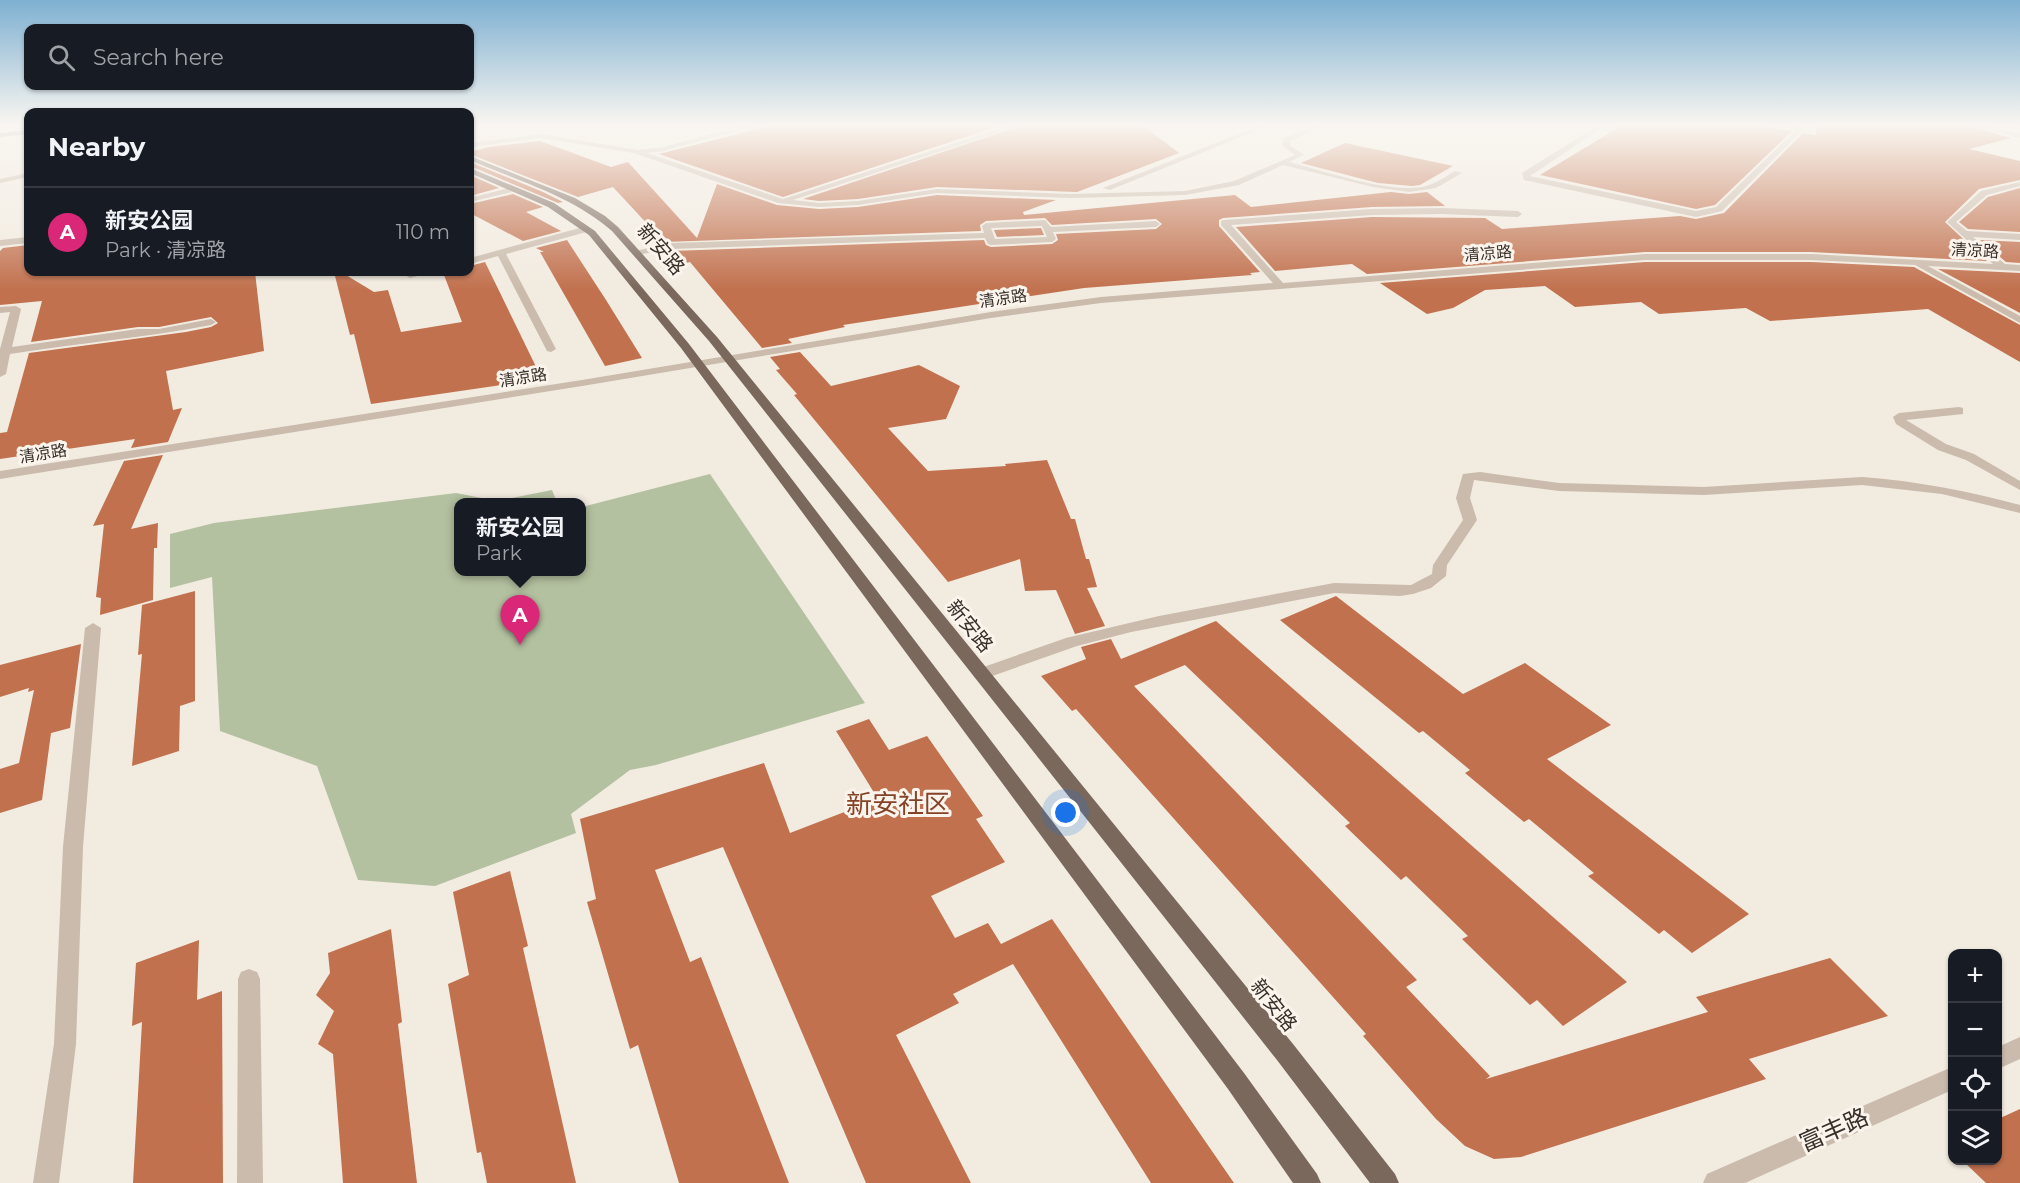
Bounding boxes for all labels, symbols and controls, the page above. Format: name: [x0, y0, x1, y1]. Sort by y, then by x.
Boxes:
search box: [24, 24, 474, 90]
icon: search: [45, 41, 78, 74]
text: Search here: [93, 44, 224, 71]
text: Nearby: [48, 131, 145, 163]
text: 新安公园: [105, 207, 193, 234]
street label: 新安路: [632, 218, 690, 280]
text: A: [60, 220, 75, 244]
text: 110 m: [396, 220, 450, 244]
text: Park · 清凉路: [105, 238, 226, 262]
street label: 清凉路: [1951, 240, 1999, 261]
street label: 清凉路: [1463, 242, 1513, 265]
street label: 清凉路: [978, 286, 1028, 311]
street label: 清凉路: [498, 364, 548, 391]
street label: 清凉路: [18, 440, 68, 467]
popup: [454, 498, 586, 576]
text: 新安公园: [476, 514, 564, 541]
text: Park: [476, 541, 522, 565]
street label: 新安路: [942, 595, 998, 657]
pin: A: [500, 596, 540, 645]
district label: 新安社区: [846, 788, 950, 820]
your location: [1051, 798, 1080, 827]
map controls: [1948, 949, 2002, 1165]
button: +: [1948, 949, 2002, 1003]
street label: 新安路: [1246, 974, 1302, 1036]
button: −: [1948, 1003, 2002, 1057]
button: locate: [1948, 1057, 2002, 1111]
street label: 富丰路: [1795, 1102, 1873, 1157]
button: layers: [1948, 1111, 2002, 1165]

